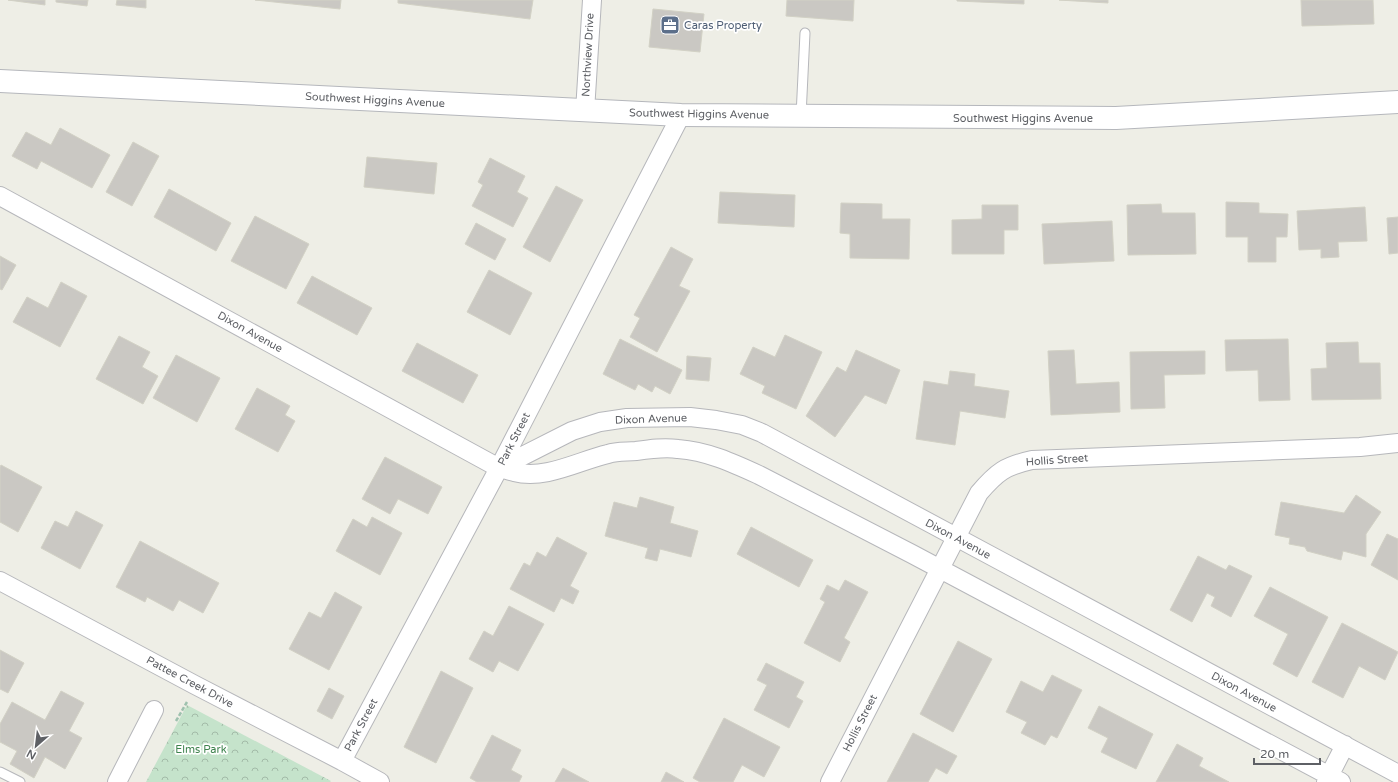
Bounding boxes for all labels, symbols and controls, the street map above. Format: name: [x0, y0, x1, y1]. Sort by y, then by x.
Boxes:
street label: Northview Drive: [579, 13, 597, 97]
office icon: Caras Property: [659, 14, 681, 36]
place label: Caras Property: [684, 19, 762, 32]
street label: Southwest Higgins Avenue: [305, 90, 445, 110]
street label: Southwest Higgins Avenue: [629, 106, 769, 122]
street label: Southwest Higgins Avenue: [953, 112, 1093, 125]
street label: Dixon Avenue: [215, 309, 285, 355]
street label: Park Street: [495, 410, 533, 468]
street label: Dixon Avenue: [615, 411, 687, 427]
street label: Hollis Street: [1025, 451, 1089, 469]
street label: Dixon Avenue: [923, 516, 993, 562]
street label: Pattee Creek Drive: [144, 654, 236, 710]
street label: Dixon Avenue: [1209, 669, 1279, 715]
street label: Hollis Street: [840, 692, 880, 754]
street label: Park Street: [342, 696, 380, 754]
north arrow: [16, 726, 56, 766]
scale bar: [1254, 740, 1320, 766]
park label: Elms Park: [175, 743, 227, 756]
text: N: [25, 747, 38, 762]
text: 20 m: [1260, 747, 1289, 761]

